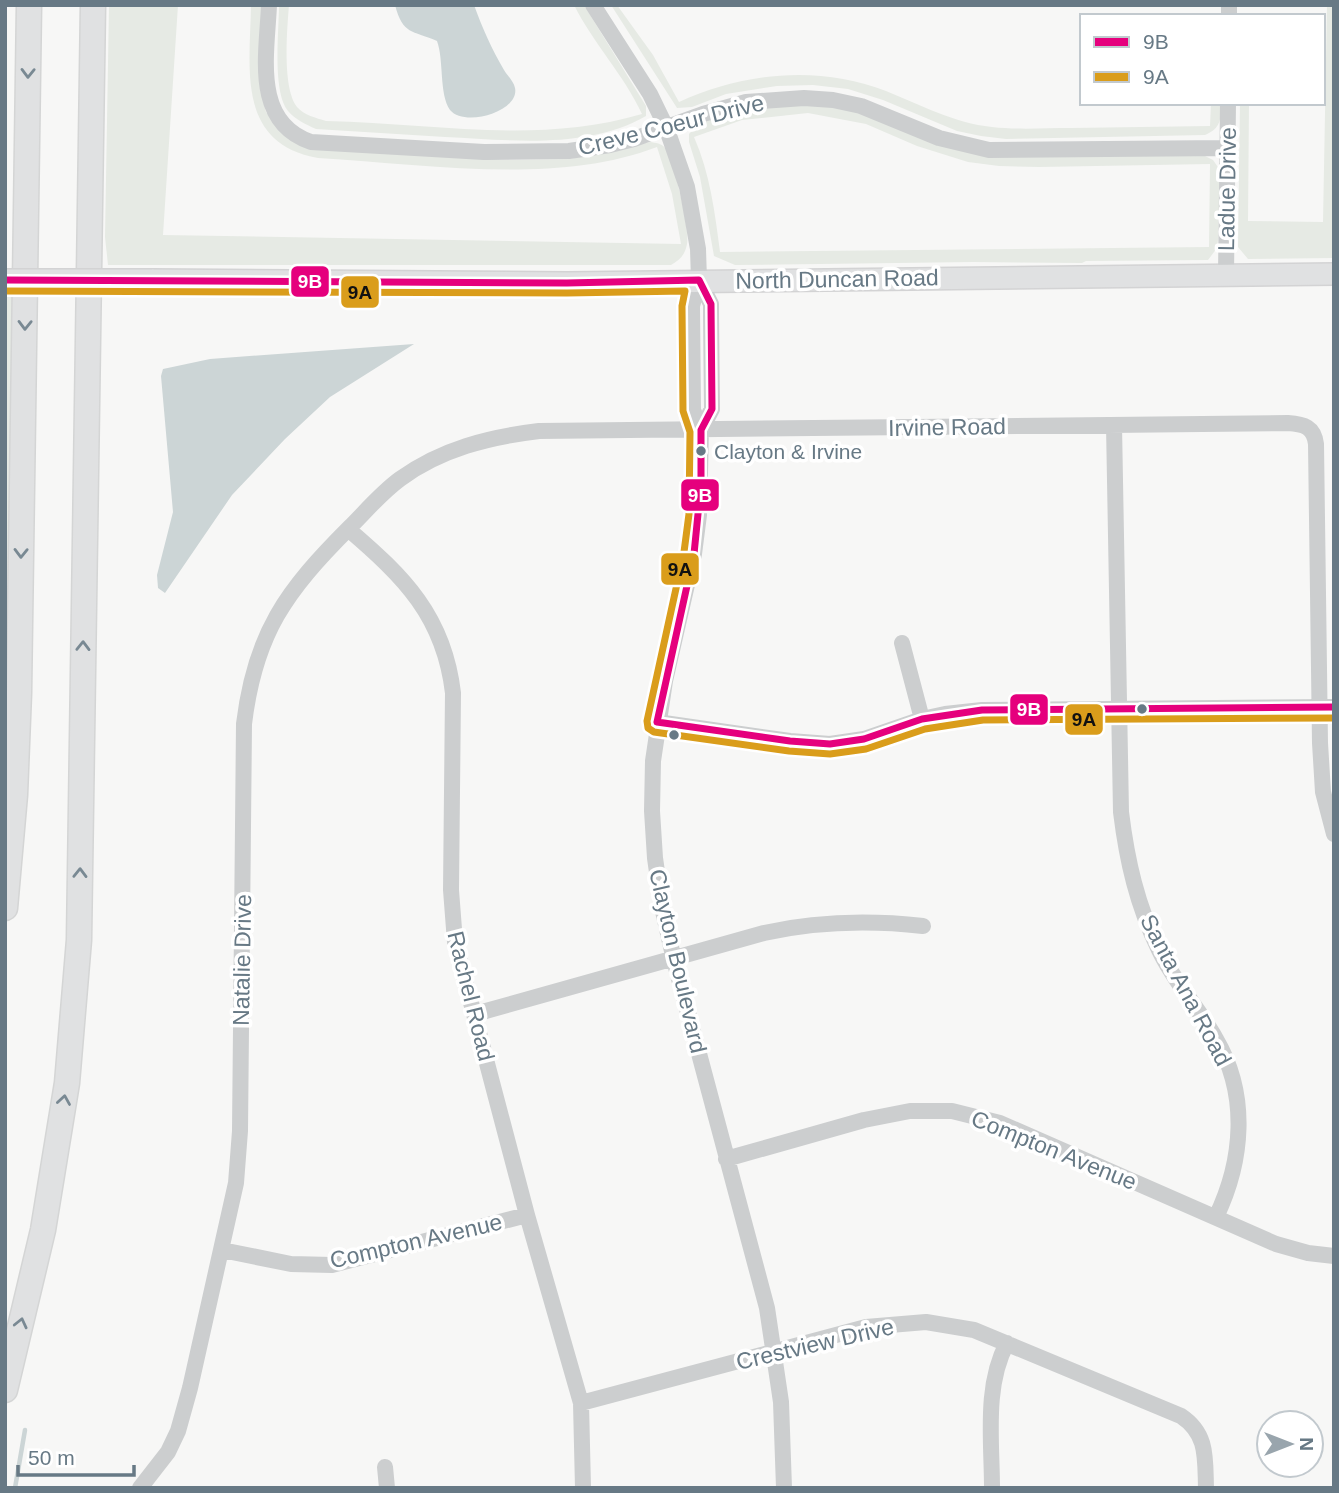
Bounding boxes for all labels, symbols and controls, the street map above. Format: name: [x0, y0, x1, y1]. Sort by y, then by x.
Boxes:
legend: [1080, 14, 1325, 105]
text: 9B: [1143, 30, 1169, 53]
text: 9A: [1143, 65, 1169, 88]
one-way arrow: [20, 69, 36, 79]
street label: Creve Coeur Drive: [575, 89, 767, 161]
street label: Ladue Drive: [1213, 127, 1241, 251]
street label: North Duncan Road: [735, 264, 939, 294]
line badge: 9B: [290, 265, 330, 298]
text: 9B: [298, 271, 322, 292]
line badge: 9A: [340, 275, 380, 309]
text: 9A: [348, 282, 372, 303]
one-way arrow: [17, 320, 32, 331]
street label: Irvine Road: [888, 413, 1006, 441]
place label: Clayton & Irvine: [714, 440, 862, 463]
marker: Clayton & Irvine: [694, 444, 708, 458]
line badge: 9B: [680, 478, 720, 512]
text: 9B: [688, 485, 712, 506]
one-way arrow: [13, 548, 29, 559]
line badge: 9A: [660, 552, 700, 586]
text: 9A: [668, 559, 692, 580]
one-way arrow: [75, 640, 91, 650]
line badge: 9B: [1009, 693, 1049, 726]
text: 9B: [1017, 699, 1041, 720]
unlabelled marker: [1135, 702, 1149, 716]
line badge: 9A: [1064, 703, 1104, 736]
text: 9A: [1072, 709, 1096, 730]
unlabelled marker: [667, 728, 681, 742]
one-way arrow: [72, 867, 88, 878]
street label: Clayton Boulevard: [644, 867, 712, 1055]
street label: Natalie Drive: [228, 894, 256, 1026]
street label: Santa Ana Road: [1135, 910, 1237, 1070]
street label: Rachel Road: [442, 928, 500, 1064]
one-way arrow: [56, 1094, 71, 1106]
street label: Compton Avenue: [968, 1105, 1140, 1195]
street label: Compton Avenue: [327, 1209, 505, 1273]
street label: Crestview Drive: [734, 1313, 896, 1375]
one-way arrow: [13, 1317, 28, 1329]
north arrow: [1255, 1409, 1325, 1479]
scale bar: [18, 1434, 133, 1478]
text: N: [1296, 1437, 1317, 1451]
text: 50 m: [28, 1446, 75, 1469]

